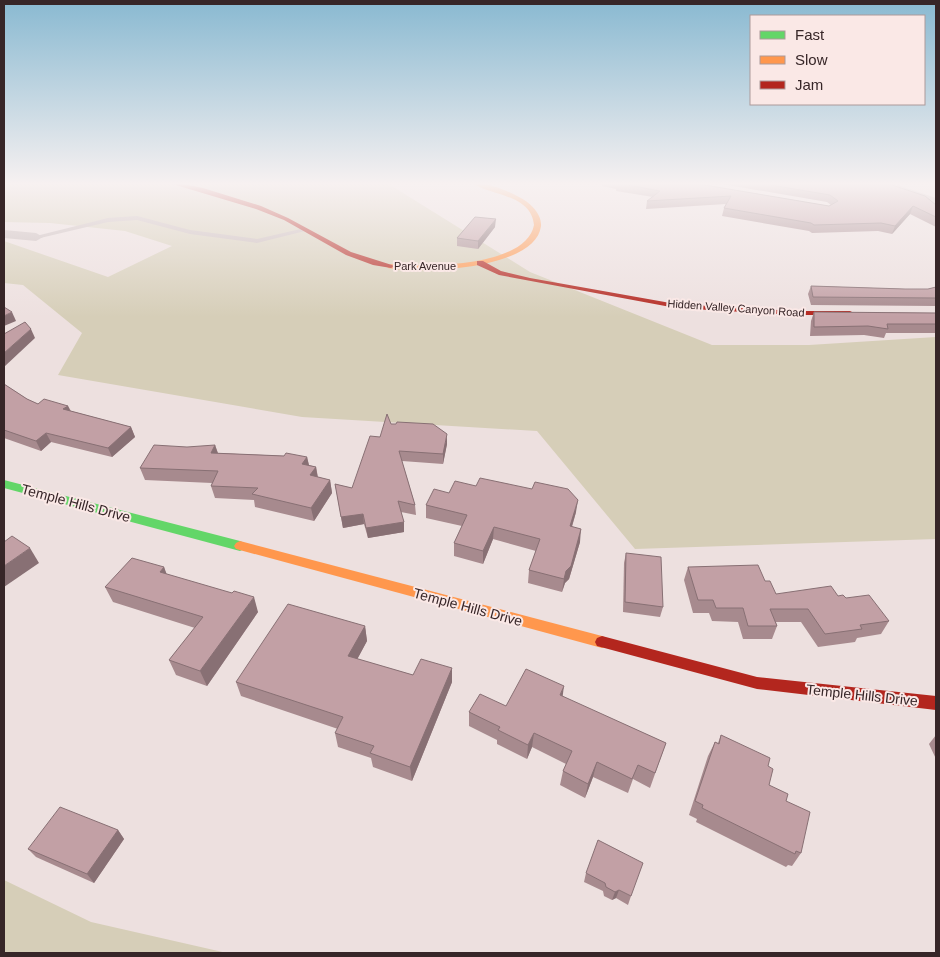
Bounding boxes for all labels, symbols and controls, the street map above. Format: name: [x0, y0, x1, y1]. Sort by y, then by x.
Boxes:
legend: [750, 15, 925, 105]
text: Fast: [795, 26, 825, 43]
text: Slow: [795, 51, 828, 68]
text: Jam: [795, 76, 823, 93]
street label: Park Avenue: [394, 260, 456, 272]
street label: Hidden Valley Canyon Road: [667, 297, 805, 319]
street label: Temple Hills Drive: [20, 481, 132, 525]
street label: Temple Hills Drive: [412, 585, 524, 629]
street label: Temple Hills Drive: [805, 681, 919, 709]

